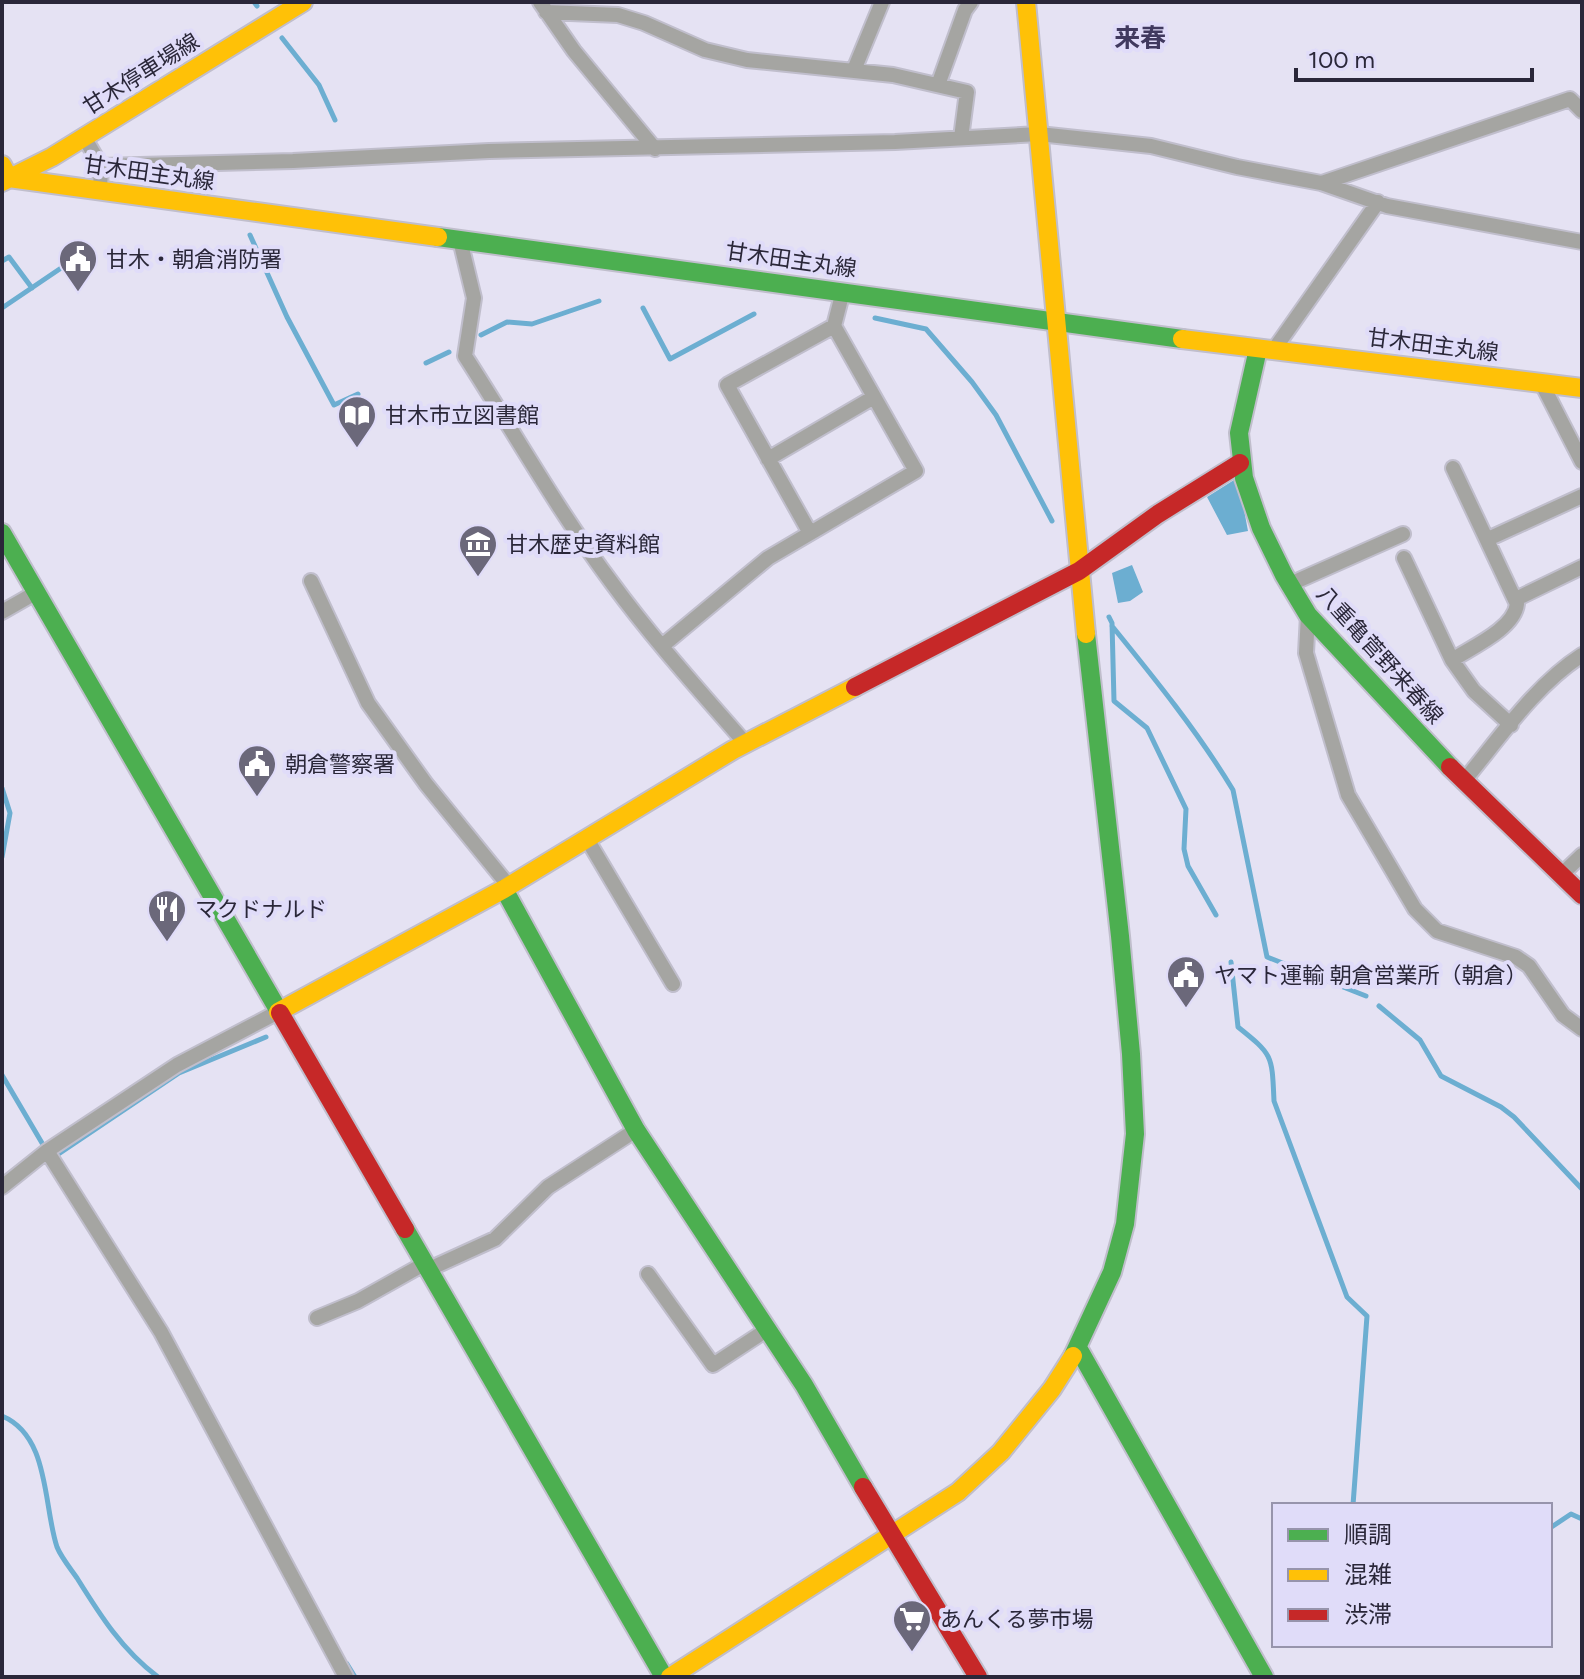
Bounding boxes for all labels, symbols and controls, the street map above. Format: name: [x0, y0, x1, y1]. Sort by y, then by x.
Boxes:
district label: 来春: [1114, 22, 1166, 54]
street label: 甘木停車場線: [78, 28, 204, 120]
scale bar: [1296, 32, 1532, 82]
text: 100 m: [1308, 45, 1375, 74]
street label: 甘木田主丸線: [82, 150, 216, 196]
street label: 甘木田主丸線: [724, 237, 858, 283]
public building icon: 甘木・朝倉消防署: [57, 238, 99, 293]
place label: 甘木・朝倉消防署: [106, 246, 282, 273]
street label: 甘木田主丸線: [1366, 324, 1500, 366]
library icon: 甘木市立図書館: [336, 394, 378, 449]
place label: 甘木市立図書館: [385, 402, 539, 429]
museum icon: 甘木歴史資料館: [457, 523, 499, 578]
place label: 甘木歴史資料館: [506, 531, 660, 558]
street label: 八重亀菅野来春線: [1311, 581, 1449, 729]
public building icon: 朝倉警察署: [236, 743, 278, 798]
place label: 朝倉警察署: [285, 751, 395, 778]
restaurant icon: マクドナルド: [146, 888, 188, 943]
place label: マクドナルド: [195, 896, 327, 923]
public building icon: ヤマト運輸 朝倉営業所（朝倉）: [1165, 954, 1207, 1009]
place label: ヤマト運輸 朝倉営業所（朝倉）: [1214, 962, 1527, 989]
legend: [1272, 1503, 1552, 1647]
text: 順調: [1344, 1520, 1392, 1549]
text: 混雑: [1344, 1560, 1392, 1589]
supermarket icon: あんくる夢市場: [891, 1598, 933, 1653]
text: 渋滞: [1344, 1600, 1392, 1629]
place label: あんくる夢市場: [940, 1606, 1094, 1633]

